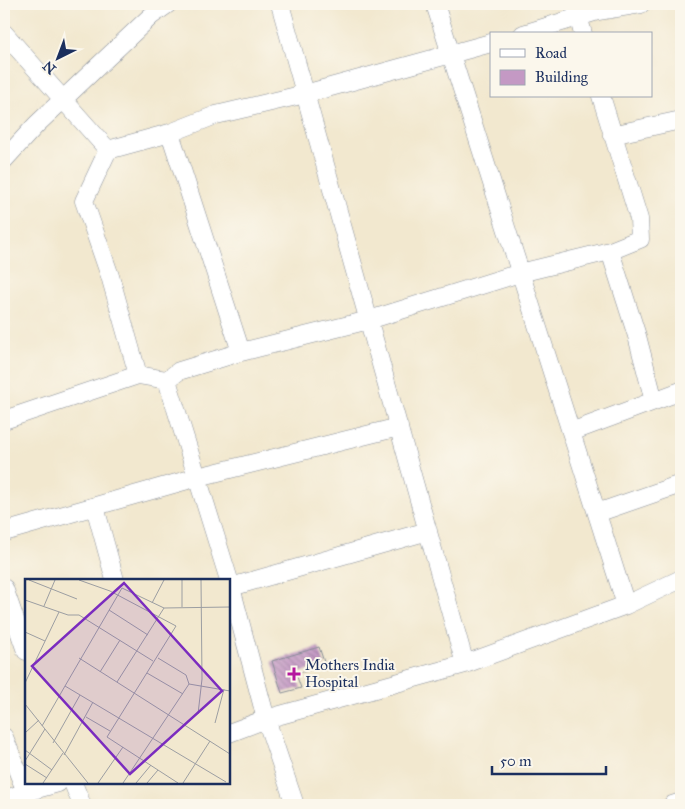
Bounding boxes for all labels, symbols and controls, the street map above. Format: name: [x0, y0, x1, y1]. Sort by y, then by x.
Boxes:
north arrow: [32, 32, 82, 82]
legend: [490, 32, 652, 98]
text: Road: [535, 44, 567, 62]
text: N: [39, 57, 60, 78]
text: Building: [535, 68, 589, 86]
inset map: [25, 579, 230, 784]
place label: Mothers India Hospital: [305, 656, 395, 691]
marker: Mothers India Hospital: [287, 667, 301, 681]
scale bar: [492, 744, 606, 776]
text: 50 m: [500, 752, 532, 770]

